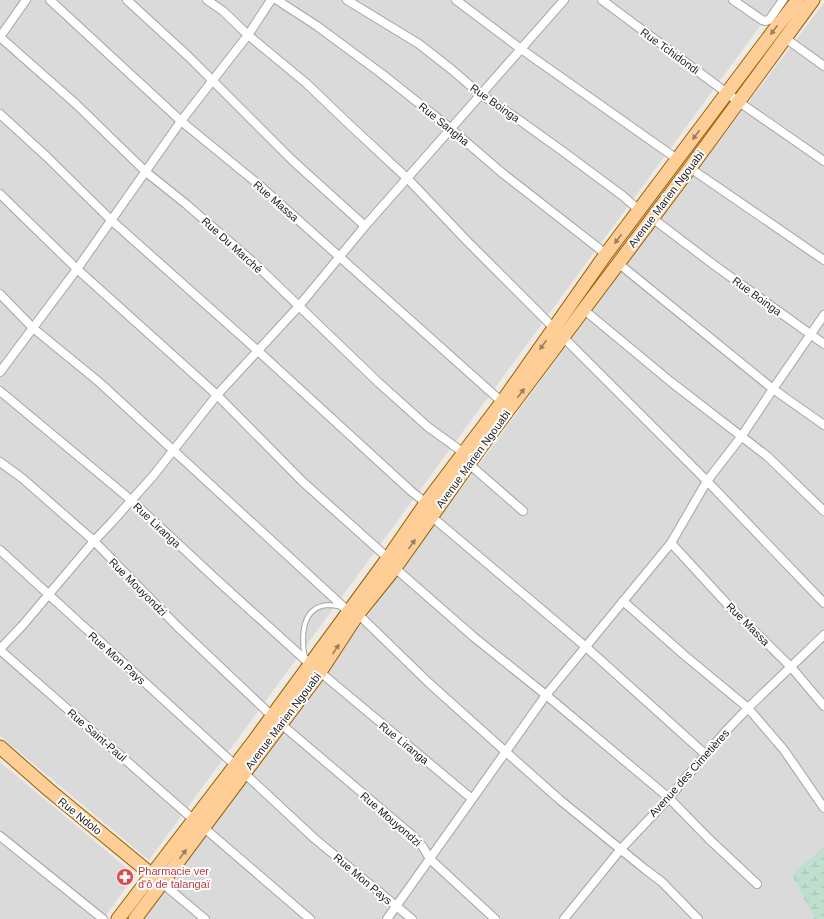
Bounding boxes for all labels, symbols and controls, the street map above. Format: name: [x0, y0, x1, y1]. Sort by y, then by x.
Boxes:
one-way arrow: [770, 25, 778, 36]
street label: Rue Tchidondi: [638, 26, 702, 76]
street label: Rue Boinga: [468, 82, 523, 125]
street label: Rue Sangha: [416, 100, 472, 148]
one-way arrow: [692, 129, 700, 140]
street label: Avenue Marien Ngouabi: [626, 148, 706, 250]
street label: Rue Massa: [251, 178, 302, 224]
street label: Rue Du Marché: [199, 215, 265, 275]
one-way arrow: [614, 233, 622, 244]
street label: Rue Boinga: [730, 274, 784, 318]
one-way arrow: [539, 339, 547, 350]
one-way arrow: [517, 388, 525, 398]
street label: Avenue Marien Ngouabi: [434, 408, 512, 510]
street label: Rue Liranga: [131, 500, 184, 550]
one-way arrow: [408, 538, 416, 549]
street label: Rue Mouyondzi: [107, 556, 169, 618]
street label: Rue Massa: [724, 600, 773, 649]
street label: Rue Mon Pays: [86, 629, 148, 687]
one-way arrow: [332, 643, 340, 654]
street label: Avenue Marien Ngouabi: [243, 670, 323, 772]
street label: Rue Saint-Paul: [65, 706, 129, 764]
street label: Rue Liranga: [377, 719, 432, 767]
street label: Avenue des Cimetières: [647, 726, 732, 819]
street label: Rue Mouyondzi: [358, 789, 424, 849]
street label: Rue Ndolo: [56, 795, 104, 837]
one-way arrow: [178, 848, 187, 859]
street label: Rue Mon Pays: [332, 851, 395, 907]
place label: Pharmacie ver d'ô de talangaï: [138, 865, 211, 890]
pharmacy icon: Pharmacie ver d'ô de talangaï: [115, 867, 135, 887]

